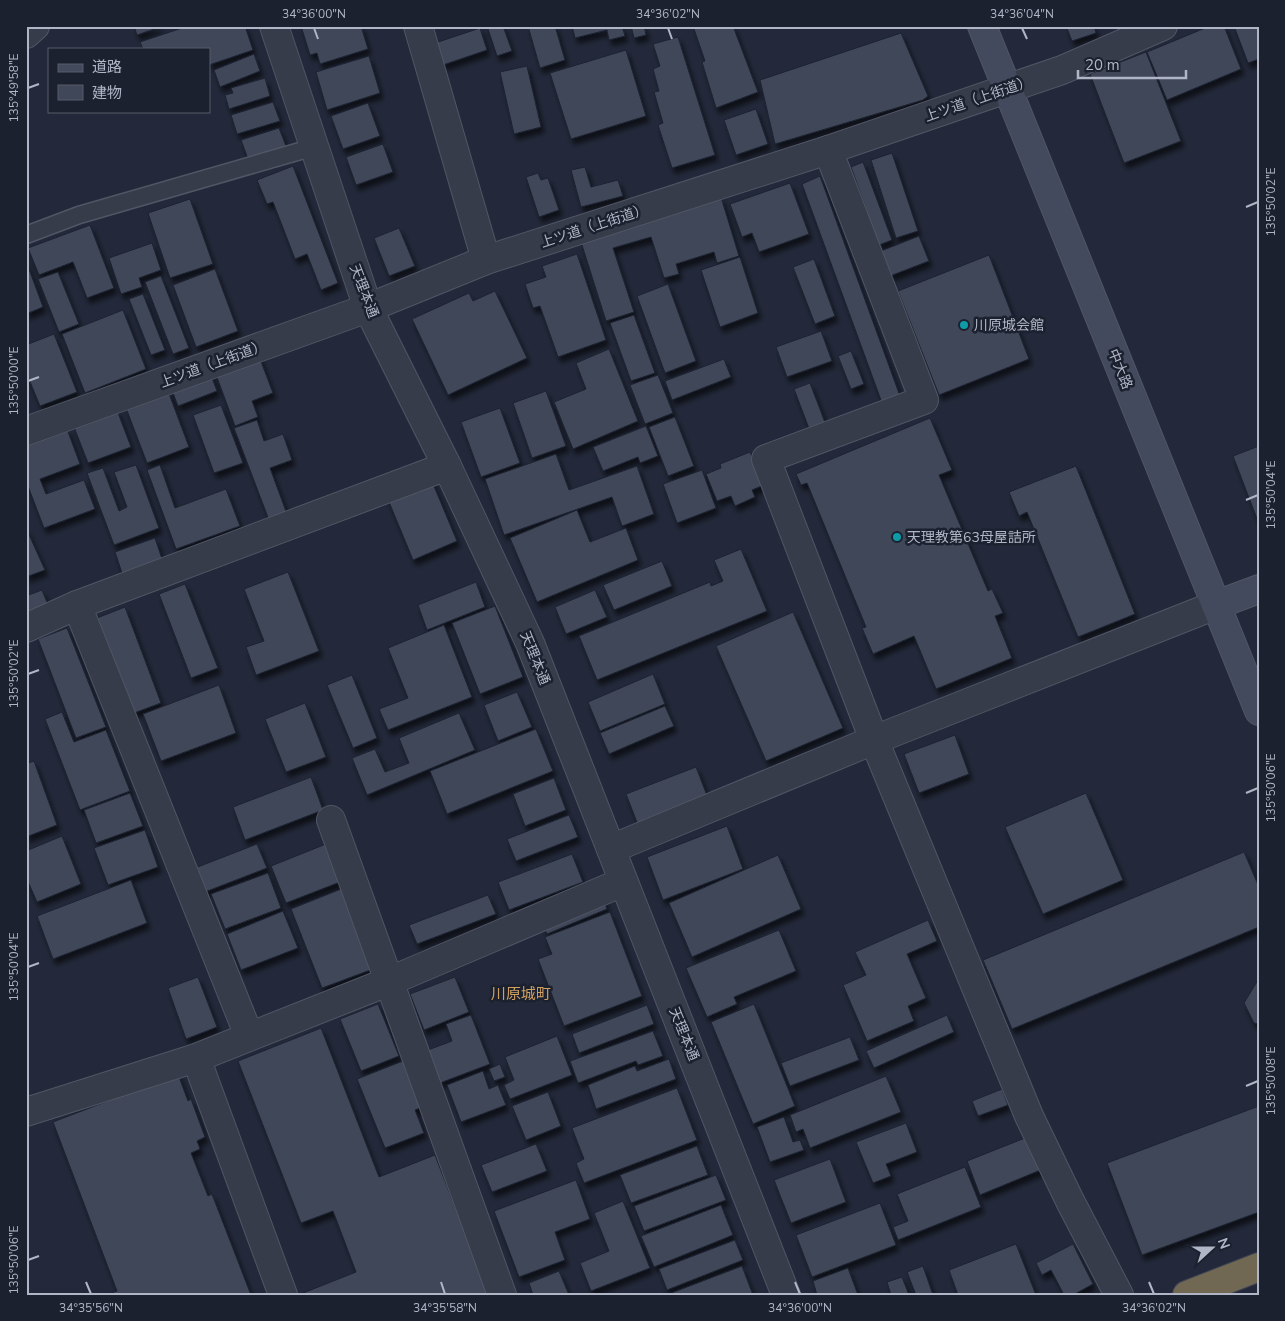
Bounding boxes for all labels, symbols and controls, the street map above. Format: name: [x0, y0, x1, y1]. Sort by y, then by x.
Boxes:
text: 34°36'00"N: [282, 6, 346, 22]
text: 34°36'02"N: [636, 6, 700, 22]
text: 34°36'04"N: [990, 6, 1054, 22]
legend: [48, 48, 210, 112]
scale bar: [1078, 48, 1185, 80]
text: 135°49'58"E: [6, 53, 22, 123]
text: 20 m: [1085, 55, 1120, 75]
text: 道路: [92, 57, 122, 77]
street label: 上ツ道（上街道）: [922, 72, 1034, 126]
text: 建物: [92, 83, 122, 103]
text: 135°50'02"E: [1263, 167, 1279, 237]
street label: 上ツ道（上街道）: [538, 200, 650, 252]
street label: 天理本通: [345, 261, 383, 321]
place label: 川原城会館: [974, 316, 1044, 335]
marker: 川原城会館: [958, 319, 970, 331]
street label: 上ツ道（上街道）: [157, 336, 269, 392]
text: 135°50'00"E: [6, 346, 22, 416]
street label: 中大路: [1103, 346, 1137, 392]
text: 135°50'04"E: [1263, 460, 1279, 530]
place label: 天理教第63母屋詰所: [907, 528, 1036, 547]
marker: 天理教第63母屋詰所: [891, 531, 903, 543]
street label: 天理本通: [516, 628, 554, 688]
text: 135°50'02"E: [6, 639, 22, 709]
text: 135°50'06"E: [1263, 753, 1279, 823]
text: 135°50'04"E: [6, 932, 22, 1002]
district label: 川原城町: [491, 984, 551, 1004]
street label: 天理本通: [665, 1004, 703, 1064]
text: 135°50'08"E: [1263, 1046, 1279, 1116]
north arrow: [1188, 1224, 1238, 1274]
text: 135°50'06"E: [6, 1225, 22, 1295]
text: N: [1213, 1235, 1234, 1252]
text: 34°35'56"N: [59, 1300, 123, 1316]
text: 34°35'58"N: [413, 1300, 477, 1316]
text: 34°36'00"N: [768, 1300, 832, 1316]
text: 34°36'02"N: [1122, 1300, 1186, 1316]

